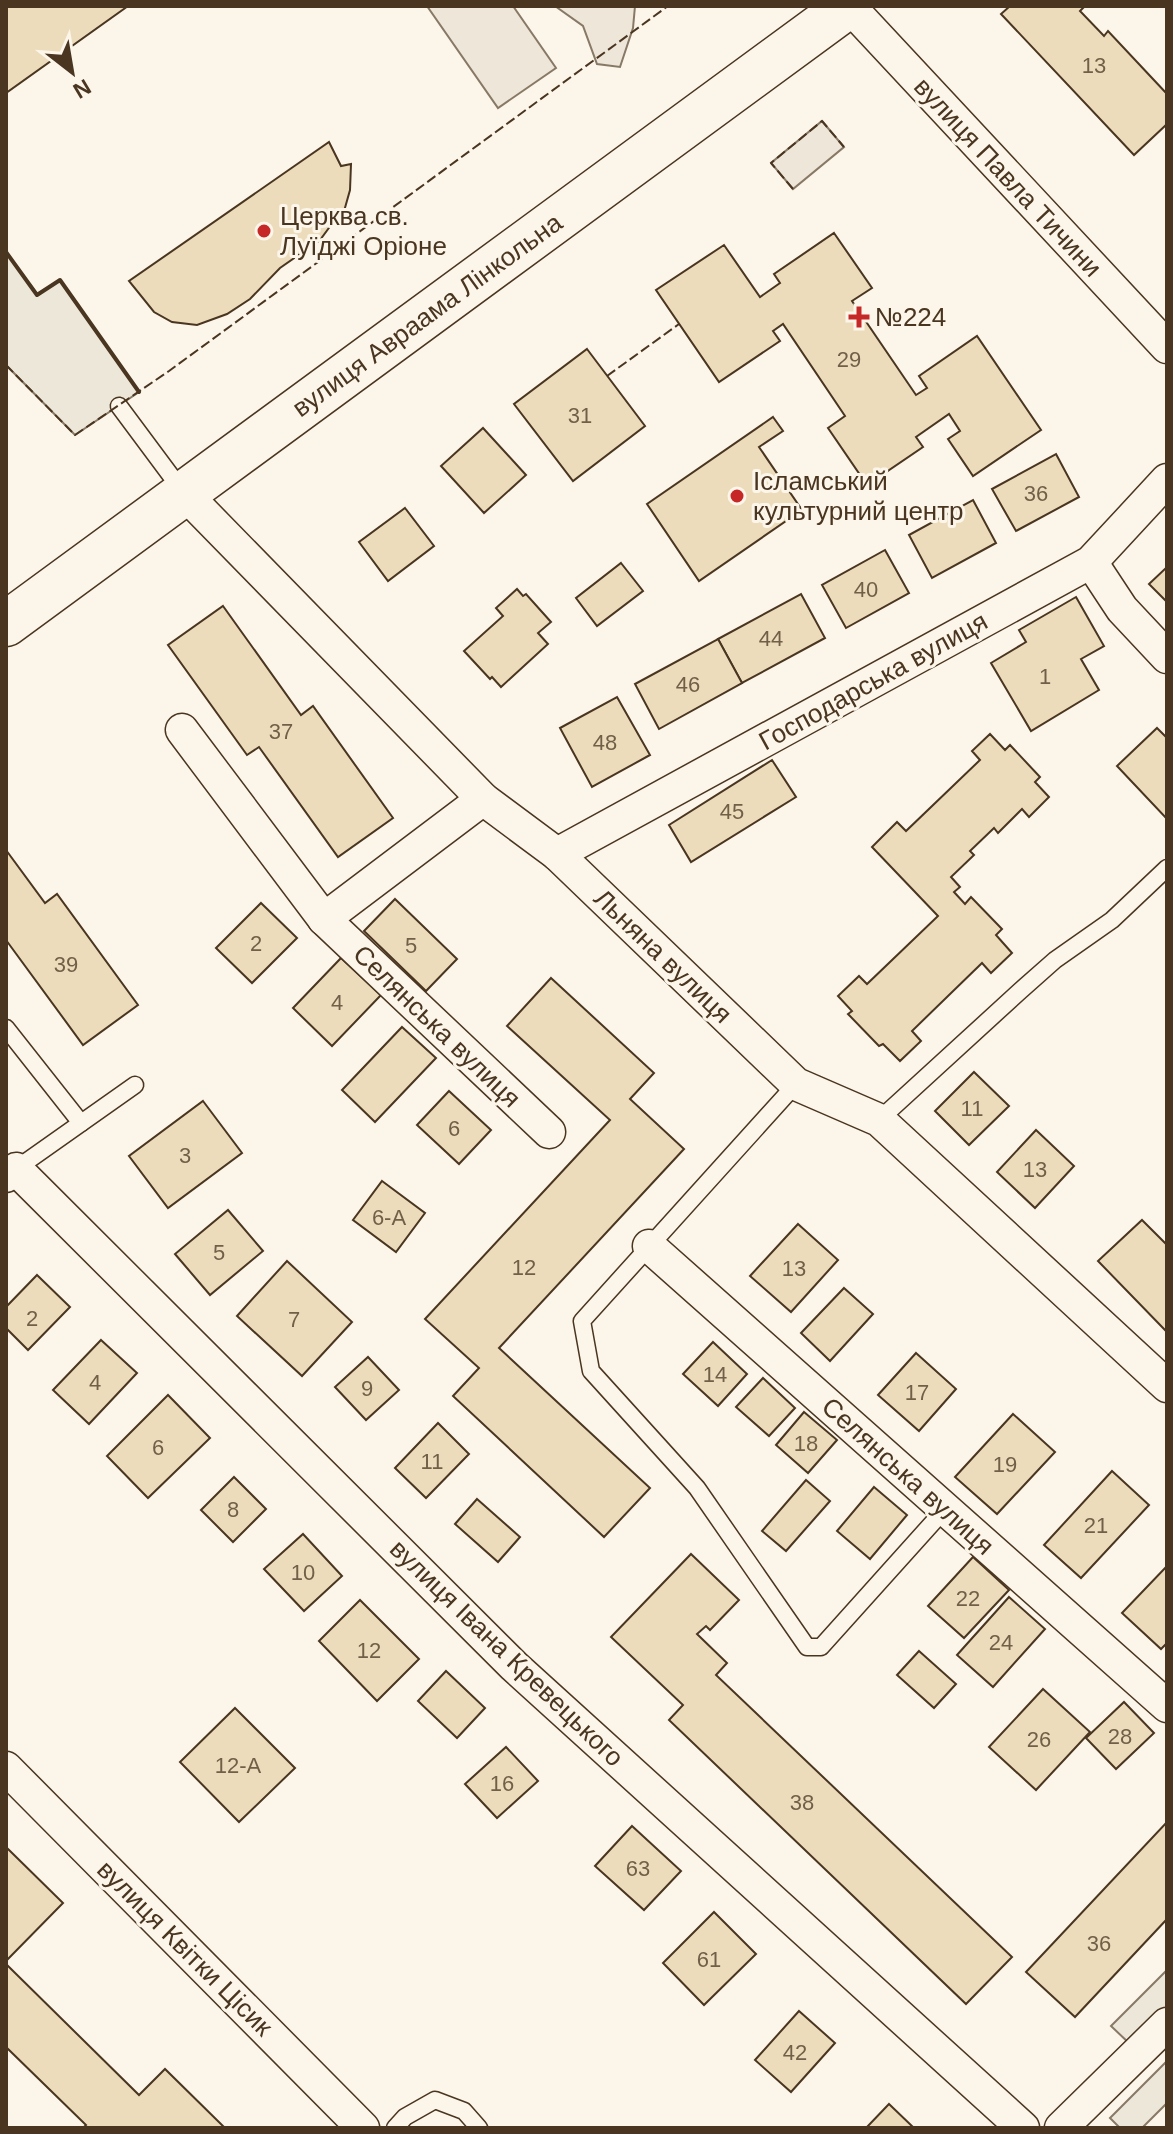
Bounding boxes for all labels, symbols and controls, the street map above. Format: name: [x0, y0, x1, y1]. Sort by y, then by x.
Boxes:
north arrow: [32, 32, 112, 112]
house number: 13: [1082, 53, 1106, 78]
street label: вулиця Павла Тичини: [908, 71, 1108, 283]
text: N: [69, 74, 95, 104]
place label: Церква св. Луїджі Оріоне: [280, 201, 447, 261]
street label: вулиця Авраама Лінкольна: [286, 207, 568, 423]
marker: Церква св. Луїджі Оріоне: [255, 222, 273, 240]
place label: №224: [875, 302, 946, 332]
marker: №224: [850, 308, 868, 326]
house number: 29: [837, 347, 861, 372]
house number: 31: [568, 403, 592, 428]
place label: Ісламський культурний центр: [753, 466, 964, 526]
house number: 36: [1024, 481, 1048, 506]
marker: Ісламський культурний центр: [728, 487, 746, 505]
house number: 40: [854, 577, 878, 602]
street label: Господарська вулиця: [754, 606, 992, 756]
house number: 44: [759, 626, 783, 651]
house number: 1: [1039, 664, 1051, 689]
house number: 46: [676, 672, 700, 697]
house number: 37: [269, 719, 293, 744]
house number: 48: [593, 730, 617, 755]
house number: 45: [720, 799, 744, 824]
street label: Льняна вулиця: [588, 883, 738, 1029]
house number: 2: [250, 931, 262, 956]
house number: 5: [405, 933, 417, 958]
street label: Селянська вулиця: [347, 939, 527, 1113]
house number: 39: [54, 952, 78, 977]
house number: 4: [331, 990, 343, 1015]
house number: 11: [961, 1096, 983, 1121]
house number: 6: [448, 1116, 460, 1141]
house number: 3: [179, 1143, 191, 1168]
house number: 13: [1023, 1157, 1047, 1182]
house number: 6-А: [372, 1205, 406, 1230]
house number: 5: [213, 1240, 225, 1265]
house number: 12: [512, 1255, 536, 1280]
house number: 13: [782, 1256, 806, 1281]
house number: 2: [26, 1306, 38, 1331]
house number: 7: [288, 1307, 300, 1332]
house number: 14: [703, 1362, 727, 1387]
house number: 4: [89, 1370, 101, 1395]
house number: 9: [361, 1376, 373, 1401]
house number: 17: [905, 1380, 929, 1405]
street label: Селянська вулиця: [816, 1391, 1000, 1561]
house number: 18: [794, 1431, 818, 1456]
house number: 6: [152, 1435, 164, 1460]
house number: 11: [421, 1449, 443, 1474]
house number: 19: [993, 1452, 1017, 1477]
house number: 8: [227, 1497, 239, 1522]
house number: 21: [1084, 1513, 1108, 1538]
street label: вулиця Івана Кревецького: [384, 1534, 630, 1772]
house number: 10: [291, 1560, 315, 1585]
house number: 22: [956, 1586, 980, 1611]
house number: 24: [989, 1630, 1013, 1655]
house number: 12: [357, 1638, 381, 1663]
house number: 28: [1108, 1724, 1132, 1749]
house number: 26: [1027, 1727, 1051, 1752]
house number: 12-А: [215, 1753, 262, 1778]
house number: 16: [490, 1771, 514, 1796]
house number: 38: [790, 1790, 814, 1815]
street label: вулиця Квітки Цісик: [91, 1854, 279, 2042]
house number: 63: [626, 1856, 650, 1881]
house number: 36: [1087, 1931, 1111, 1956]
house number: 61: [697, 1947, 721, 1972]
house number: 42: [783, 2040, 807, 2065]

